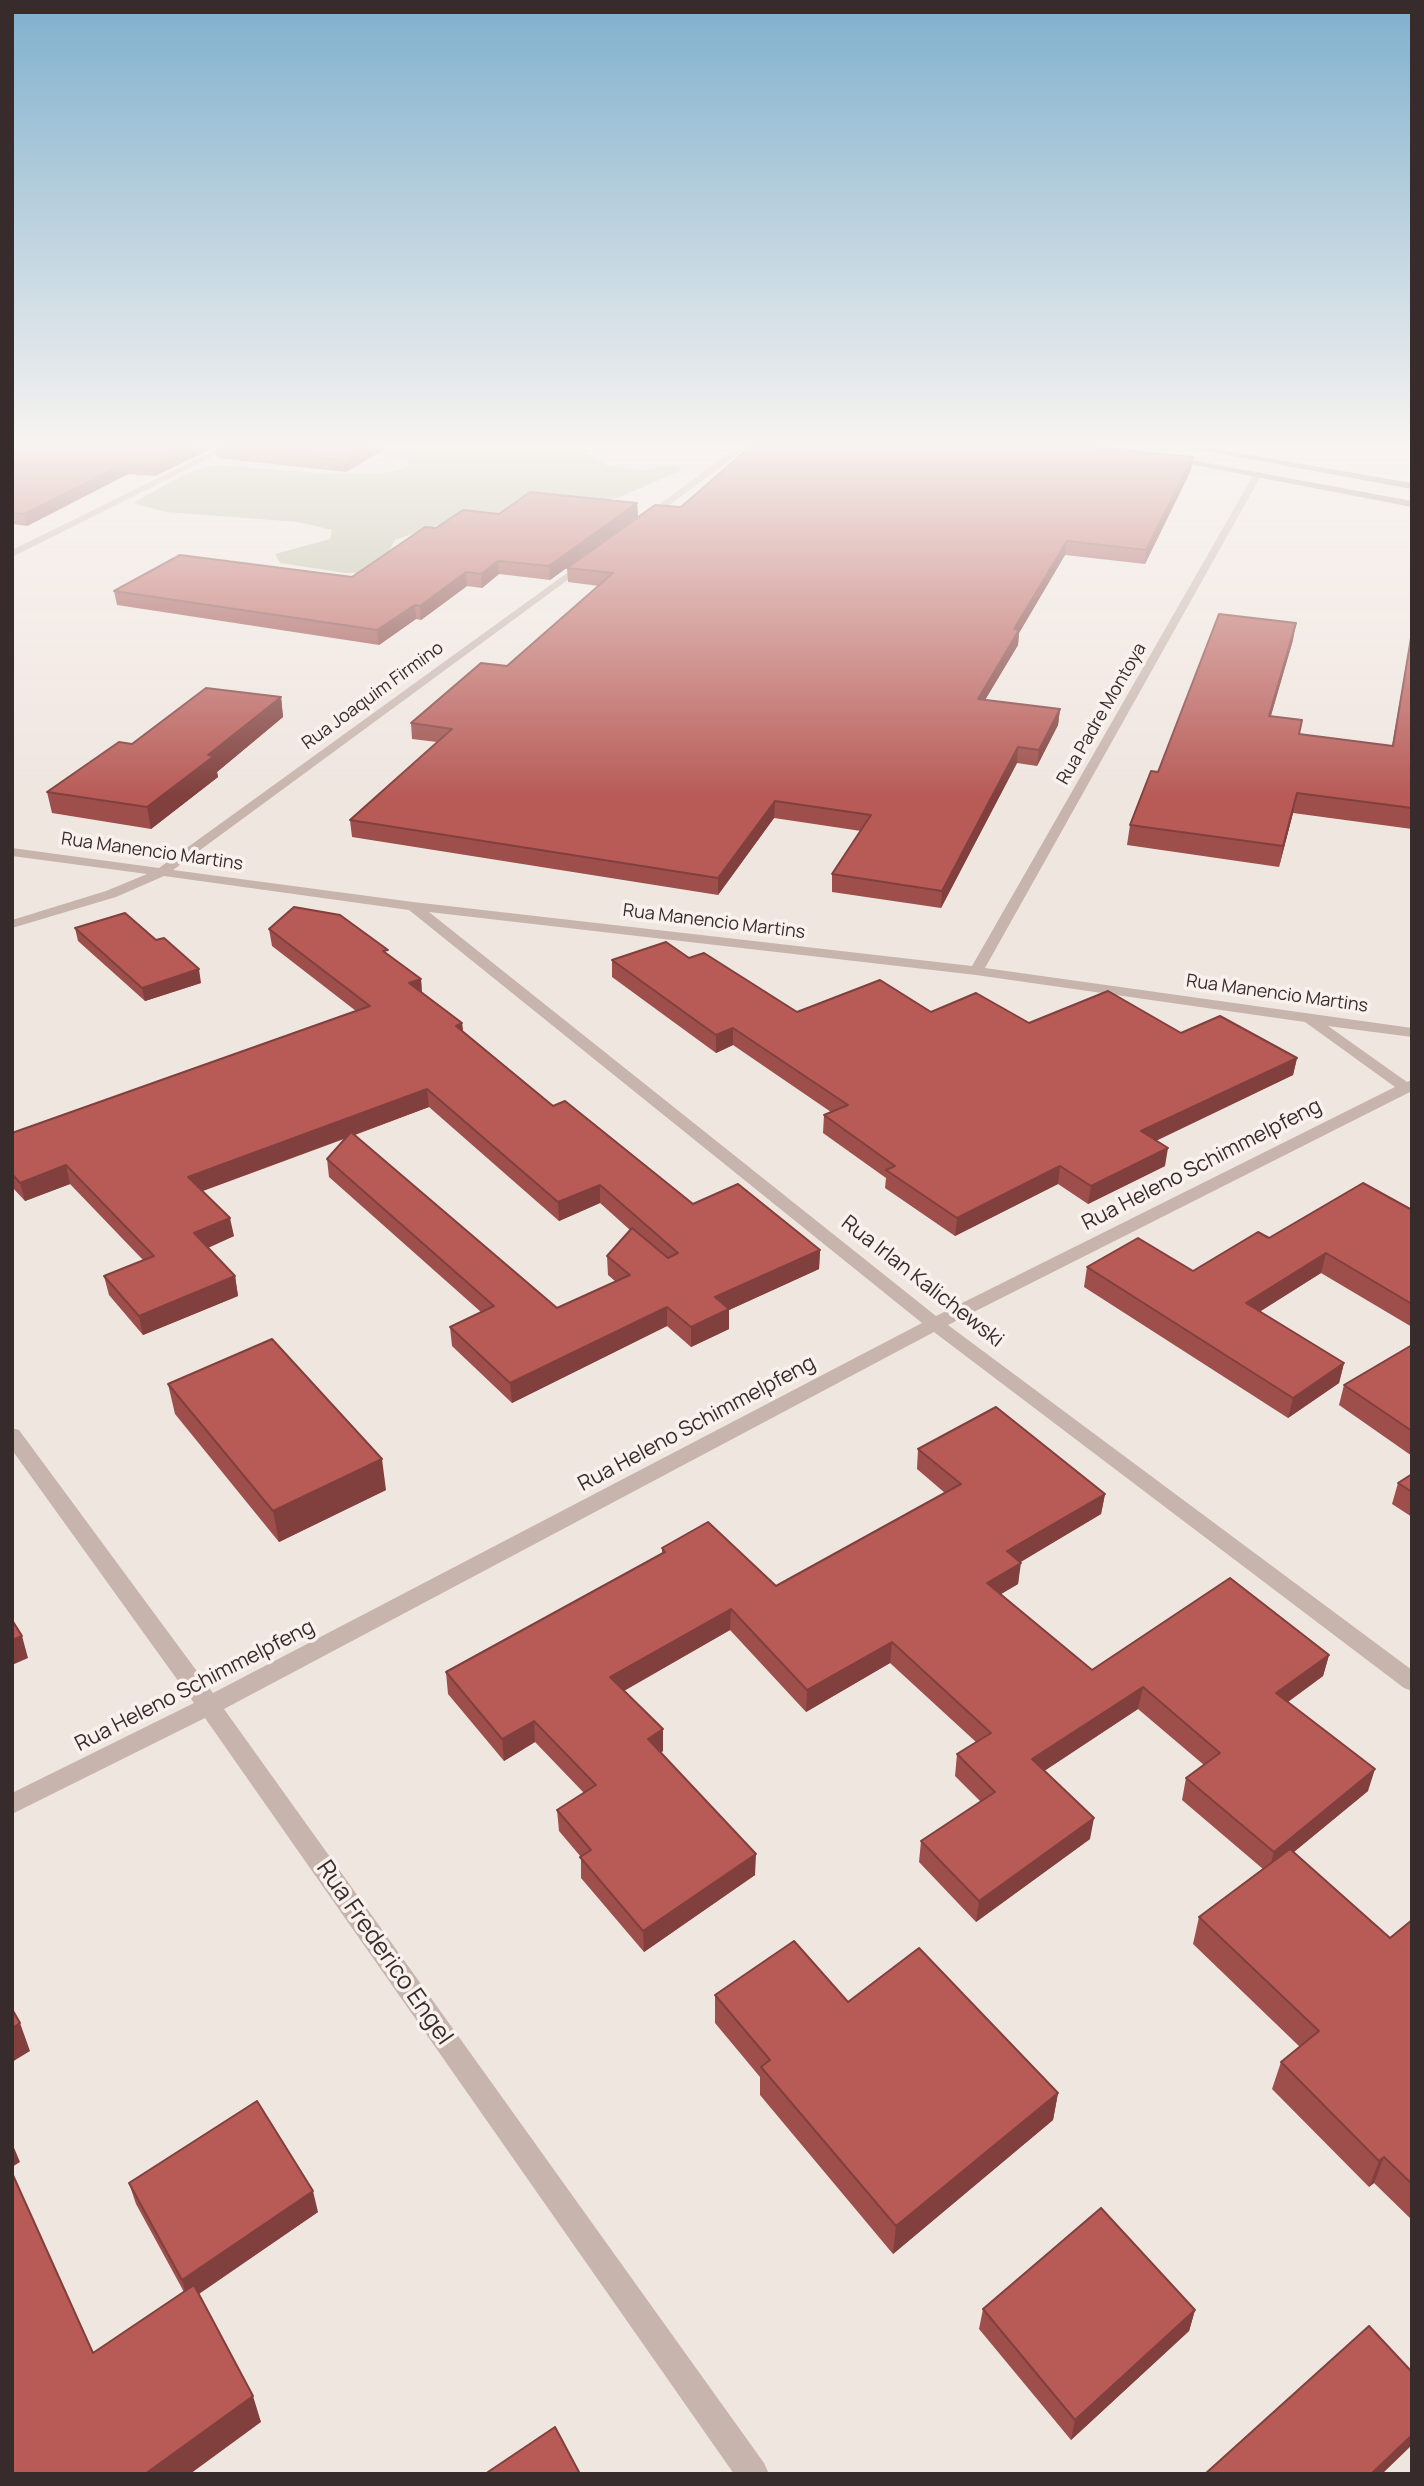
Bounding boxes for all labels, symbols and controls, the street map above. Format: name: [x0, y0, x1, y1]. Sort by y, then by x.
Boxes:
street label: Rua Joaquim Firmino: [298, 637, 448, 755]
street label: Rua Padre Montoya: [1053, 639, 1151, 789]
street label: Rua Manencio Martins: [60, 829, 244, 875]
street label: Rua Manencio Martins: [622, 900, 806, 944]
street label: Rua Manencio Martins: [1185, 971, 1369, 1017]
street label: Rua Heleno Schimmelpfeng: [1078, 1094, 1326, 1236]
street label: Rua Irlan Kalichewski: [836, 1211, 1008, 1353]
street label: Rua Heleno Schimmelpfeng: [574, 1351, 820, 1497]
street label: Rua Heleno Schimmelpfeng: [71, 1615, 319, 1757]
street label: Rua Frederico Engel: [310, 1855, 458, 2051]

